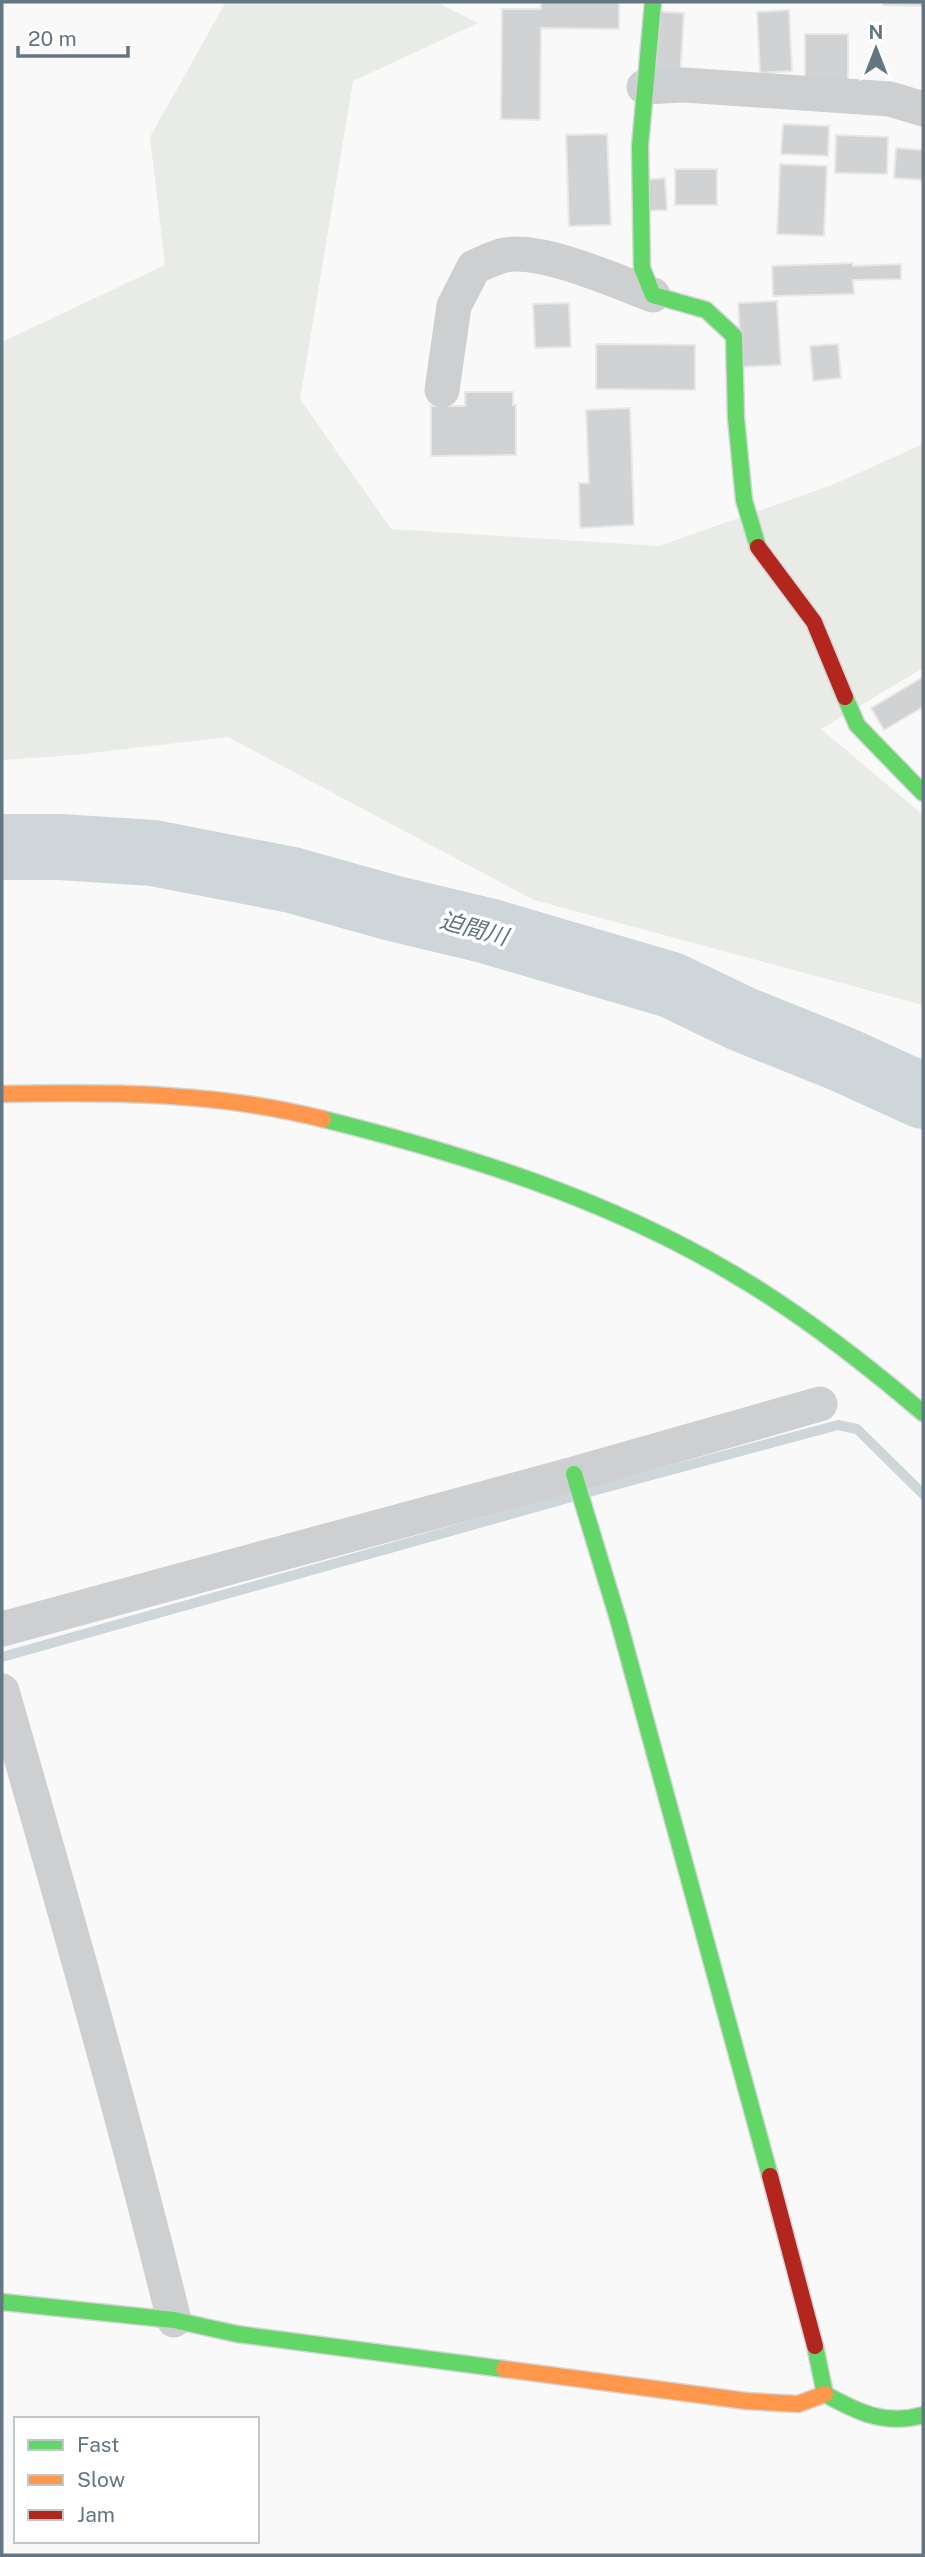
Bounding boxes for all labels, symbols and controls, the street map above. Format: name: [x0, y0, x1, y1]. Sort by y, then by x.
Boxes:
scale bar: [18, 14, 128, 58]
north arrow: [841, 14, 911, 84]
text: N: [869, 21, 883, 43]
text: 20 m: [28, 26, 77, 51]
water label: 迫間川: [437, 906, 514, 951]
legend: [14, 2417, 259, 2543]
text: Fast: [77, 2432, 119, 2457]
text: Slow: [77, 2467, 125, 2492]
text: Jam: [77, 2502, 115, 2527]

